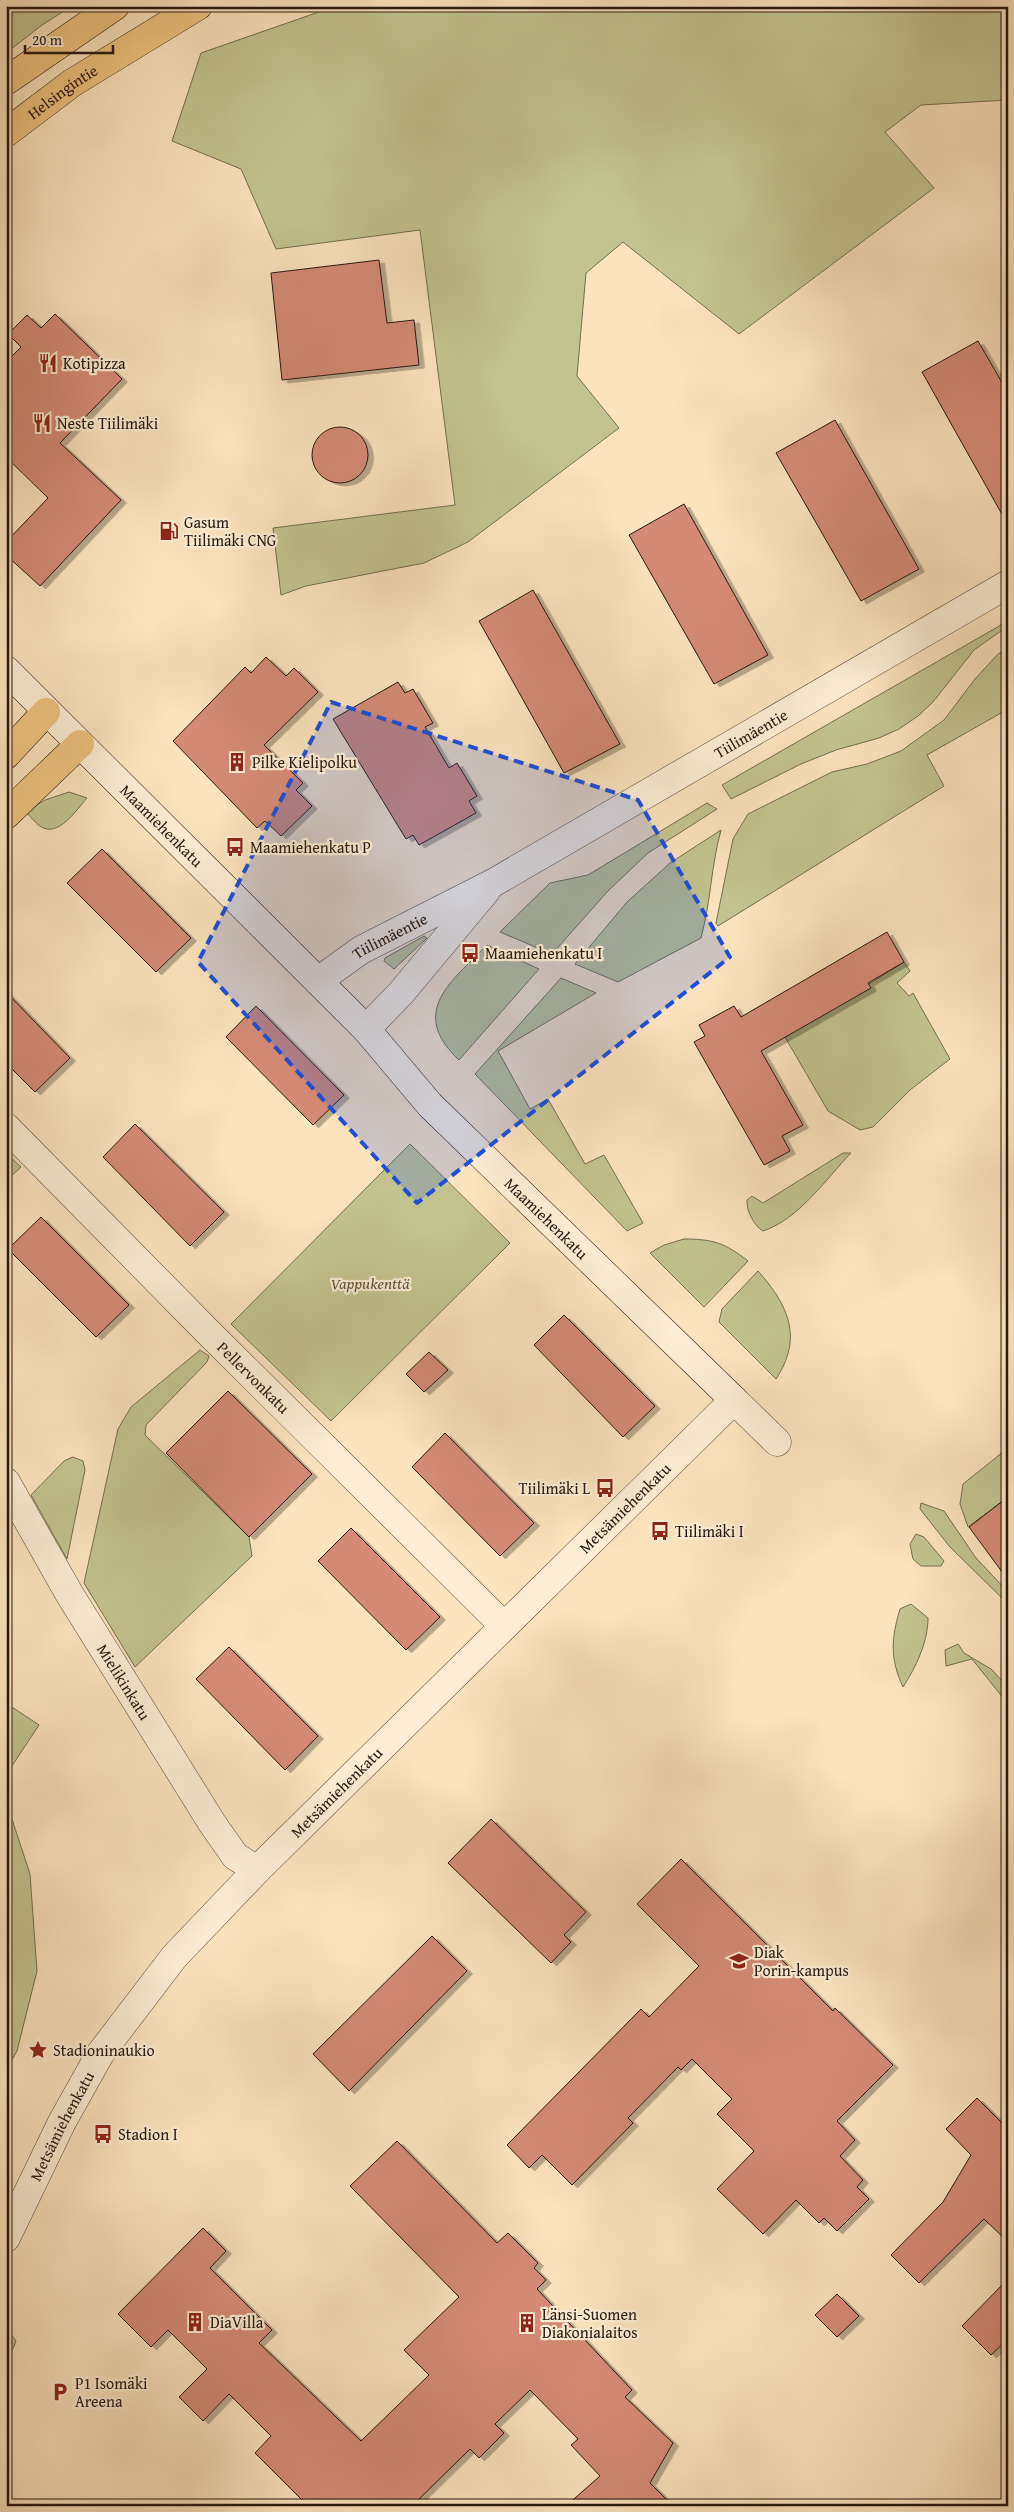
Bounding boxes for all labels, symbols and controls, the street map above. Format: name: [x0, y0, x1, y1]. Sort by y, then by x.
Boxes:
scale bar: [25, 22, 112, 54]
text: 20 m: [32, 29, 63, 50]
street label: Helsingintie: [22, 58, 102, 125]
place label: Kotipizza: [63, 351, 126, 375]
restaurant icon: Kotipizza: [37, 352, 59, 374]
place label: Neste Tiilimäki: [57, 411, 159, 435]
restaurant icon: Neste Tiilimäki: [31, 412, 53, 434]
place label: Gasum Tiilimäki CNG: [184, 510, 277, 552]
fuel station icon: Gasum Tiilimäki CNG: [158, 520, 180, 542]
street label: Tiilimäentie: [709, 702, 792, 764]
place label: Pilke Kielipolku: [252, 750, 357, 774]
building icon: Pilke Kielipolku: [226, 751, 248, 773]
street label: Maamiehenkatu: [115, 778, 209, 873]
place label: Maamiehenkatu P: [250, 835, 371, 859]
bus stop icon: Maamiehenkatu P: [224, 836, 246, 858]
street label: Tiilimäentie: [347, 906, 431, 965]
place label: Maamiehenkatu I: [485, 941, 602, 965]
bus stop icon: Maamiehenkatu I: [459, 942, 481, 964]
street label: Maamiehenkatu: [499, 1171, 594, 1265]
park label: Vappukenttä: [330, 1271, 410, 1295]
street label: Pellervonkatu: [212, 1336, 296, 1419]
street label: Metsämiehenkatu: [573, 1457, 676, 1559]
place label: Tiilimäki L: [518, 1476, 590, 1500]
bus stop icon: Tiilimäki L: [594, 1477, 616, 1499]
place label: Tiilimäki I: [675, 1519, 744, 1543]
bus stop icon: Tiilimäki I: [649, 1520, 671, 1542]
street label: Mielikinkatu: [91, 1639, 157, 1725]
street label: Metsämiehenkatu: [285, 1741, 388, 1843]
place label: Diak Porin-kampus: [754, 1940, 849, 1982]
school or university icon: Diak Porin-kampus: [728, 1950, 750, 1972]
place label: Stadioninaukio: [53, 2038, 155, 2062]
place icon: Stadioninaukio: [27, 2039, 49, 2061]
street label: Metsämiehenkatu: [23, 2066, 100, 2185]
place label: Stadion I: [118, 2122, 178, 2146]
bus stop icon: Stadion I: [92, 2123, 114, 2145]
place label: Länsi-Suomen Diakonialaitos: [542, 2302, 638, 2344]
place label: DiaVilla: [210, 2310, 264, 2334]
building icon: DiaVilla: [184, 2311, 206, 2333]
building icon: Länsi-Suomen Diakonialaitos: [516, 2312, 538, 2334]
place label: P1 Isomäki Areena: [75, 2371, 148, 2413]
parking icon: P1 Isomäki Areena: [49, 2381, 71, 2403]

